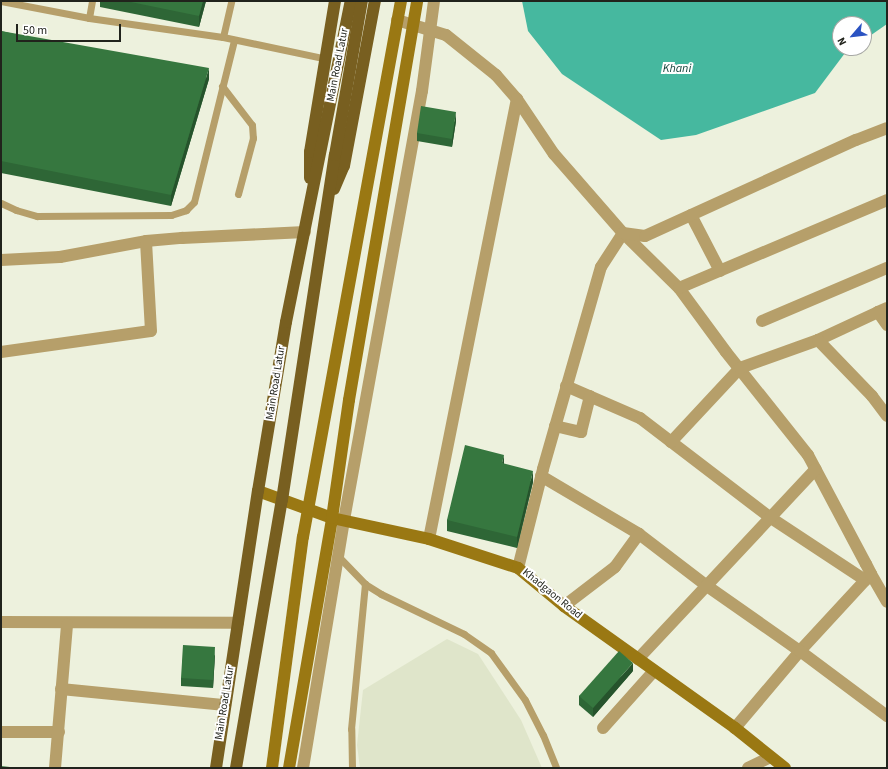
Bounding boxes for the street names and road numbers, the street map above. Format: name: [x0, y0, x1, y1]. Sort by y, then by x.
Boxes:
street label: Main Road Latur: [324, 27, 352, 103]
street label: Main Road Latur: [264, 345, 288, 421]
street label: Khadgaon Road: [520, 566, 584, 622]
street label: Main Road Latur: [213, 665, 237, 741]

